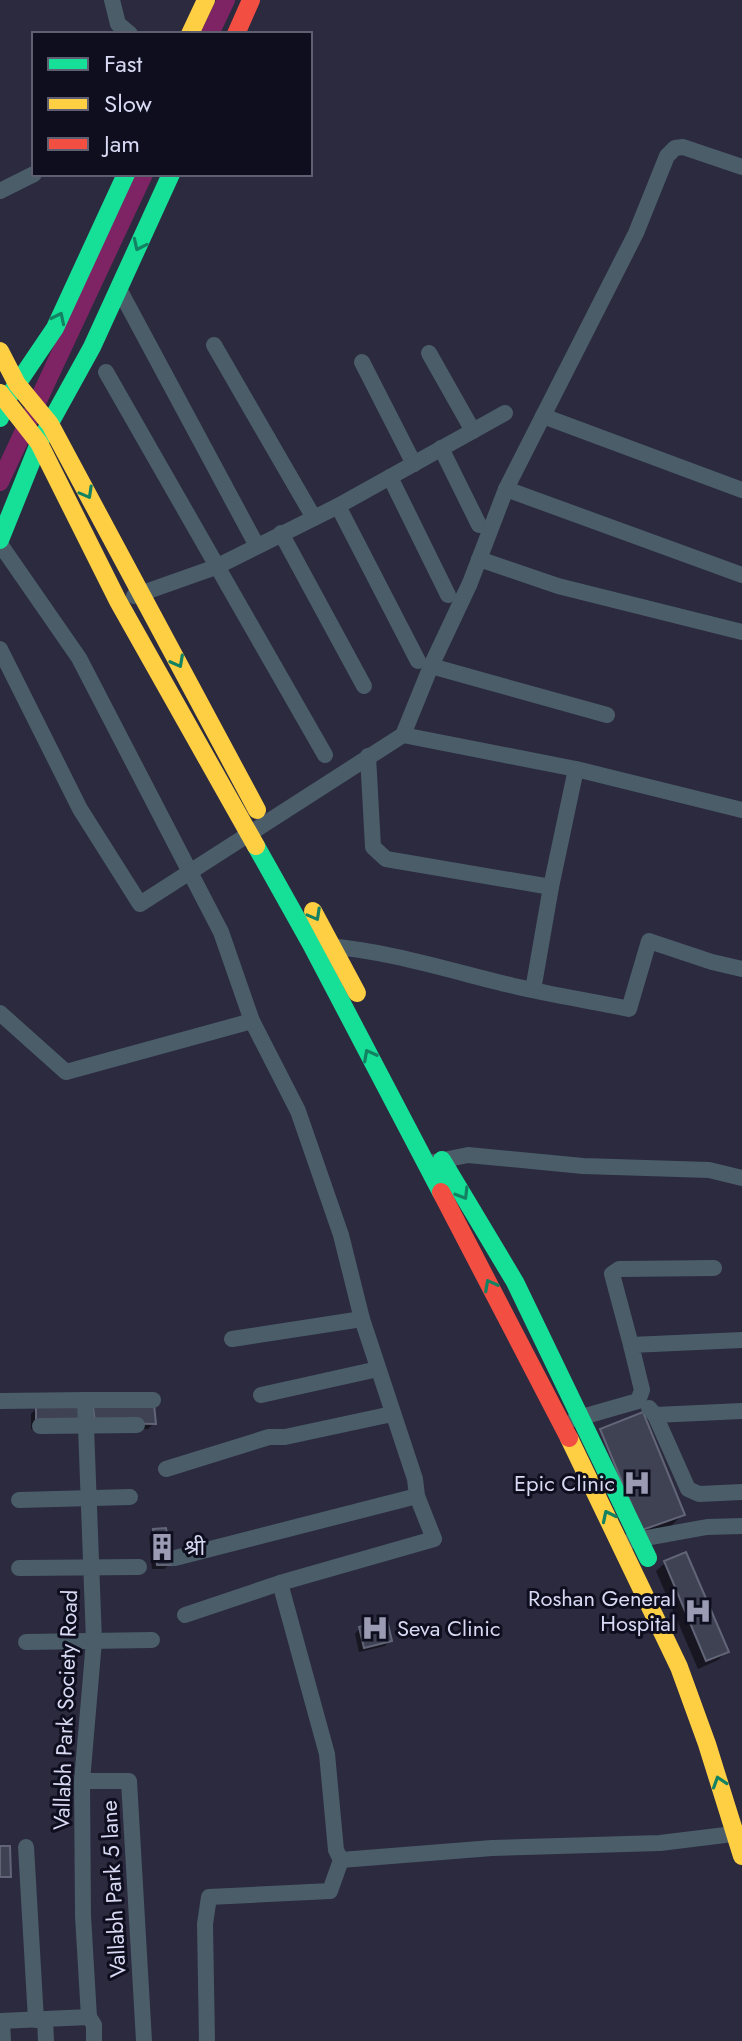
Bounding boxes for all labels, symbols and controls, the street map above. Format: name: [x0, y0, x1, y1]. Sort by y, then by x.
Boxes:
legend: [32, 32, 312, 176]
text: Fast: [104, 46, 142, 81]
text: Slow: [104, 86, 152, 121]
text: Jam: [101, 126, 140, 161]
one-way arrow: [133, 237, 149, 251]
one-way arrow: [49, 311, 65, 326]
one-way arrow: [78, 484, 93, 499]
one-way arrow: [169, 653, 184, 668]
one-way arrow: [305, 906, 321, 921]
one-way arrow: [363, 1048, 378, 1063]
one-way arrow: [453, 1185, 469, 1200]
one-way arrow: [484, 1279, 499, 1293]
place label: Epic Clinic: [514, 1467, 615, 1499]
hospital icon: Epic Clinic: [622, 1468, 652, 1498]
one-way arrow: [602, 1510, 618, 1525]
place label: श्री: [184, 1531, 206, 1563]
building icon: श्री: [147, 1532, 177, 1562]
place label: Roshan General Hospital: [528, 1582, 676, 1639]
street label: Vallabh Park Society Road: [45, 1589, 85, 1831]
hospital icon: Roshan General Hospital: [683, 1596, 713, 1626]
place label: Seva Clinic: [397, 1612, 501, 1644]
hospital icon: Seva Clinic: [360, 1613, 390, 1643]
one-way arrow: [713, 1775, 729, 1789]
street label: Vallabh Park 5 lane: [92, 1799, 134, 1979]

